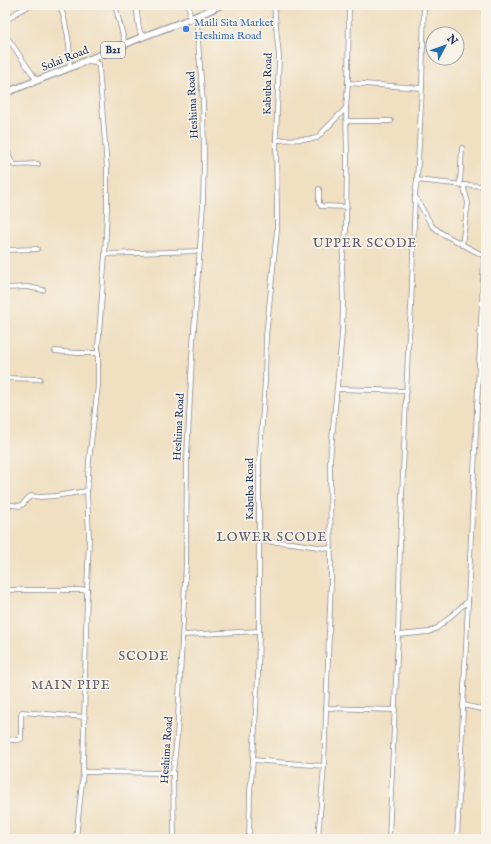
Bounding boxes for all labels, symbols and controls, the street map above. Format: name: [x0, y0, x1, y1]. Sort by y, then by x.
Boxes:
place label: Maili Sita Market Heshima Road: [194, 16, 274, 43]
marker: Maili Sita Market Heshima Road: [181, 24, 191, 34]
north arrow: [425, 26, 465, 66]
text: N: [443, 31, 461, 49]
road number: B21: [101, 42, 125, 58]
street label: Solai Road: [39, 43, 91, 75]
street label: Kabuba Road: [260, 53, 276, 115]
street label: Heshima Road: [184, 71, 202, 139]
district label: UPPER SCODE: [313, 235, 417, 252]
street label: Heshima Road: [170, 393, 188, 461]
street label: Kabuba Road: [243, 458, 257, 520]
district label: LOWER SCODE: [217, 529, 327, 546]
district label: SCODE: [119, 648, 169, 665]
district label: MAIN PIPE: [31, 677, 111, 694]
street label: Heshima Road: [158, 716, 176, 784]

